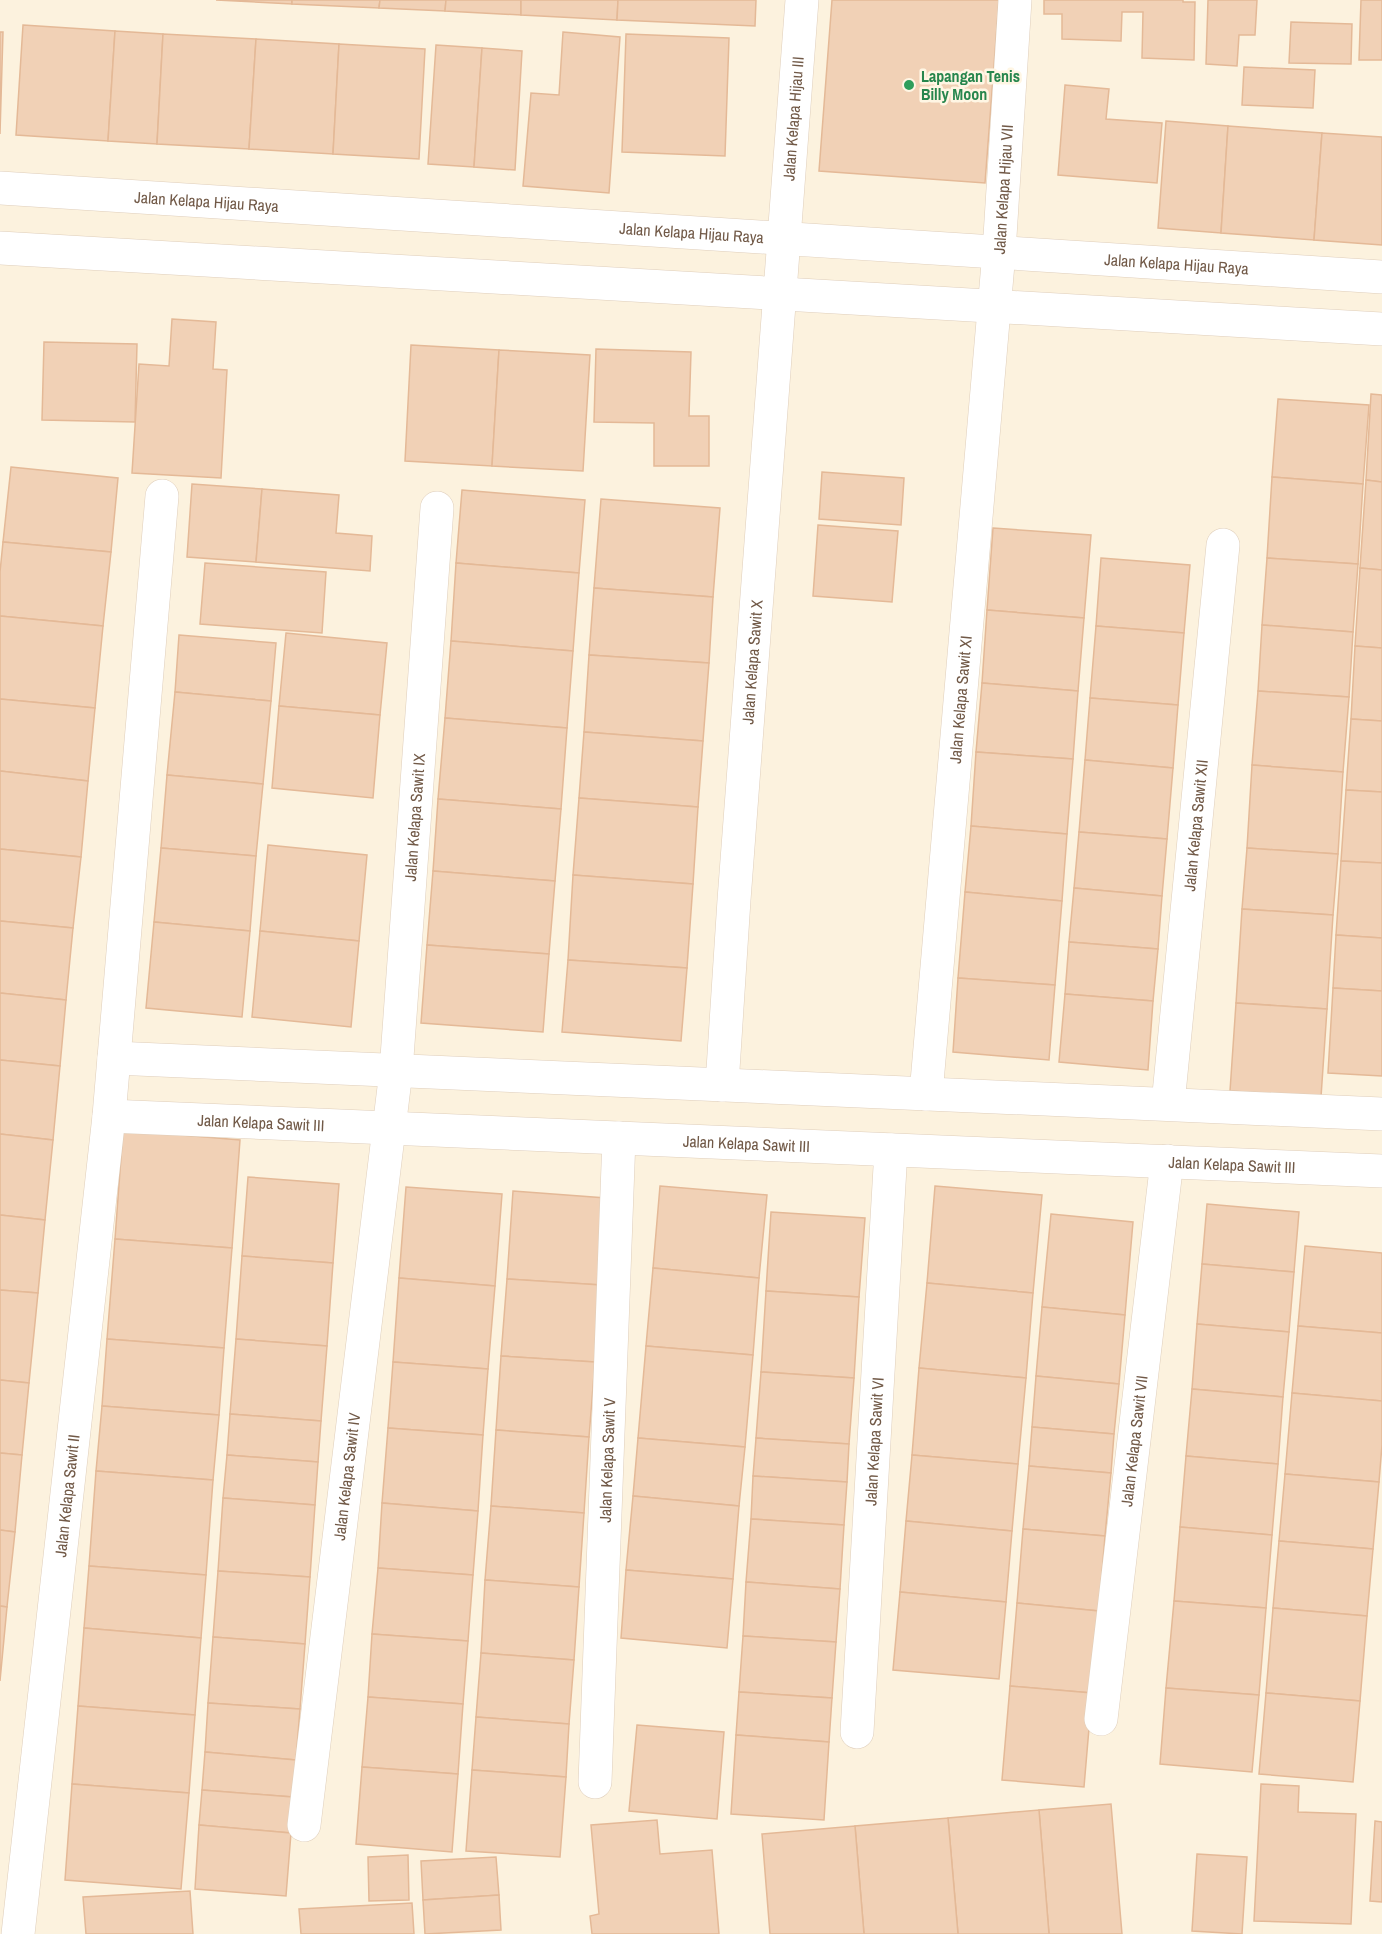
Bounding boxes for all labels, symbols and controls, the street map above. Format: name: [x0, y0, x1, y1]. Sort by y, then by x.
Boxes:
street label: Jalan Kelapa Hijau III: [777, 56, 809, 182]
place label: Lapangan Tenis Billy Moon: [921, 65, 1020, 105]
marker: Lapangan Tenis Billy Moon: [902, 78, 916, 92]
street label: Jalan Kelapa Hijau VII: [988, 124, 1018, 255]
street label: Jalan Kelapa Hijau Raya: [134, 186, 280, 217]
street label: Jalan Kelapa Hijau Raya: [619, 217, 765, 248]
street label: Jalan Kelapa Hijau Raya: [1104, 248, 1250, 279]
street label: Jalan Kelapa Sawit X: [736, 599, 768, 725]
street label: Jalan Kelapa Sawit XI: [944, 635, 977, 764]
street label: Jalan Kelapa Sawit IX: [399, 752, 430, 882]
street label: Jalan Kelapa Sawit XII: [1178, 759, 1213, 892]
street label: Jalan Kelapa Sawit III: [197, 1109, 325, 1136]
street label: Jalan Kelapa Sawit III: [682, 1130, 810, 1157]
street label: Jalan Kelapa Sawit III: [1168, 1151, 1296, 1178]
street label: Jalan Kelapa Sawit VII: [1115, 1374, 1153, 1508]
street label: Jalan Kelapa Sawit VI: [859, 1377, 889, 1506]
street label: Jalan Kelapa Sawit V: [594, 1397, 620, 1523]
street label: Jalan Kelapa Sawit IV: [328, 1411, 365, 1542]
street label: Jalan Kelapa Sawit II: [49, 1433, 85, 1558]

